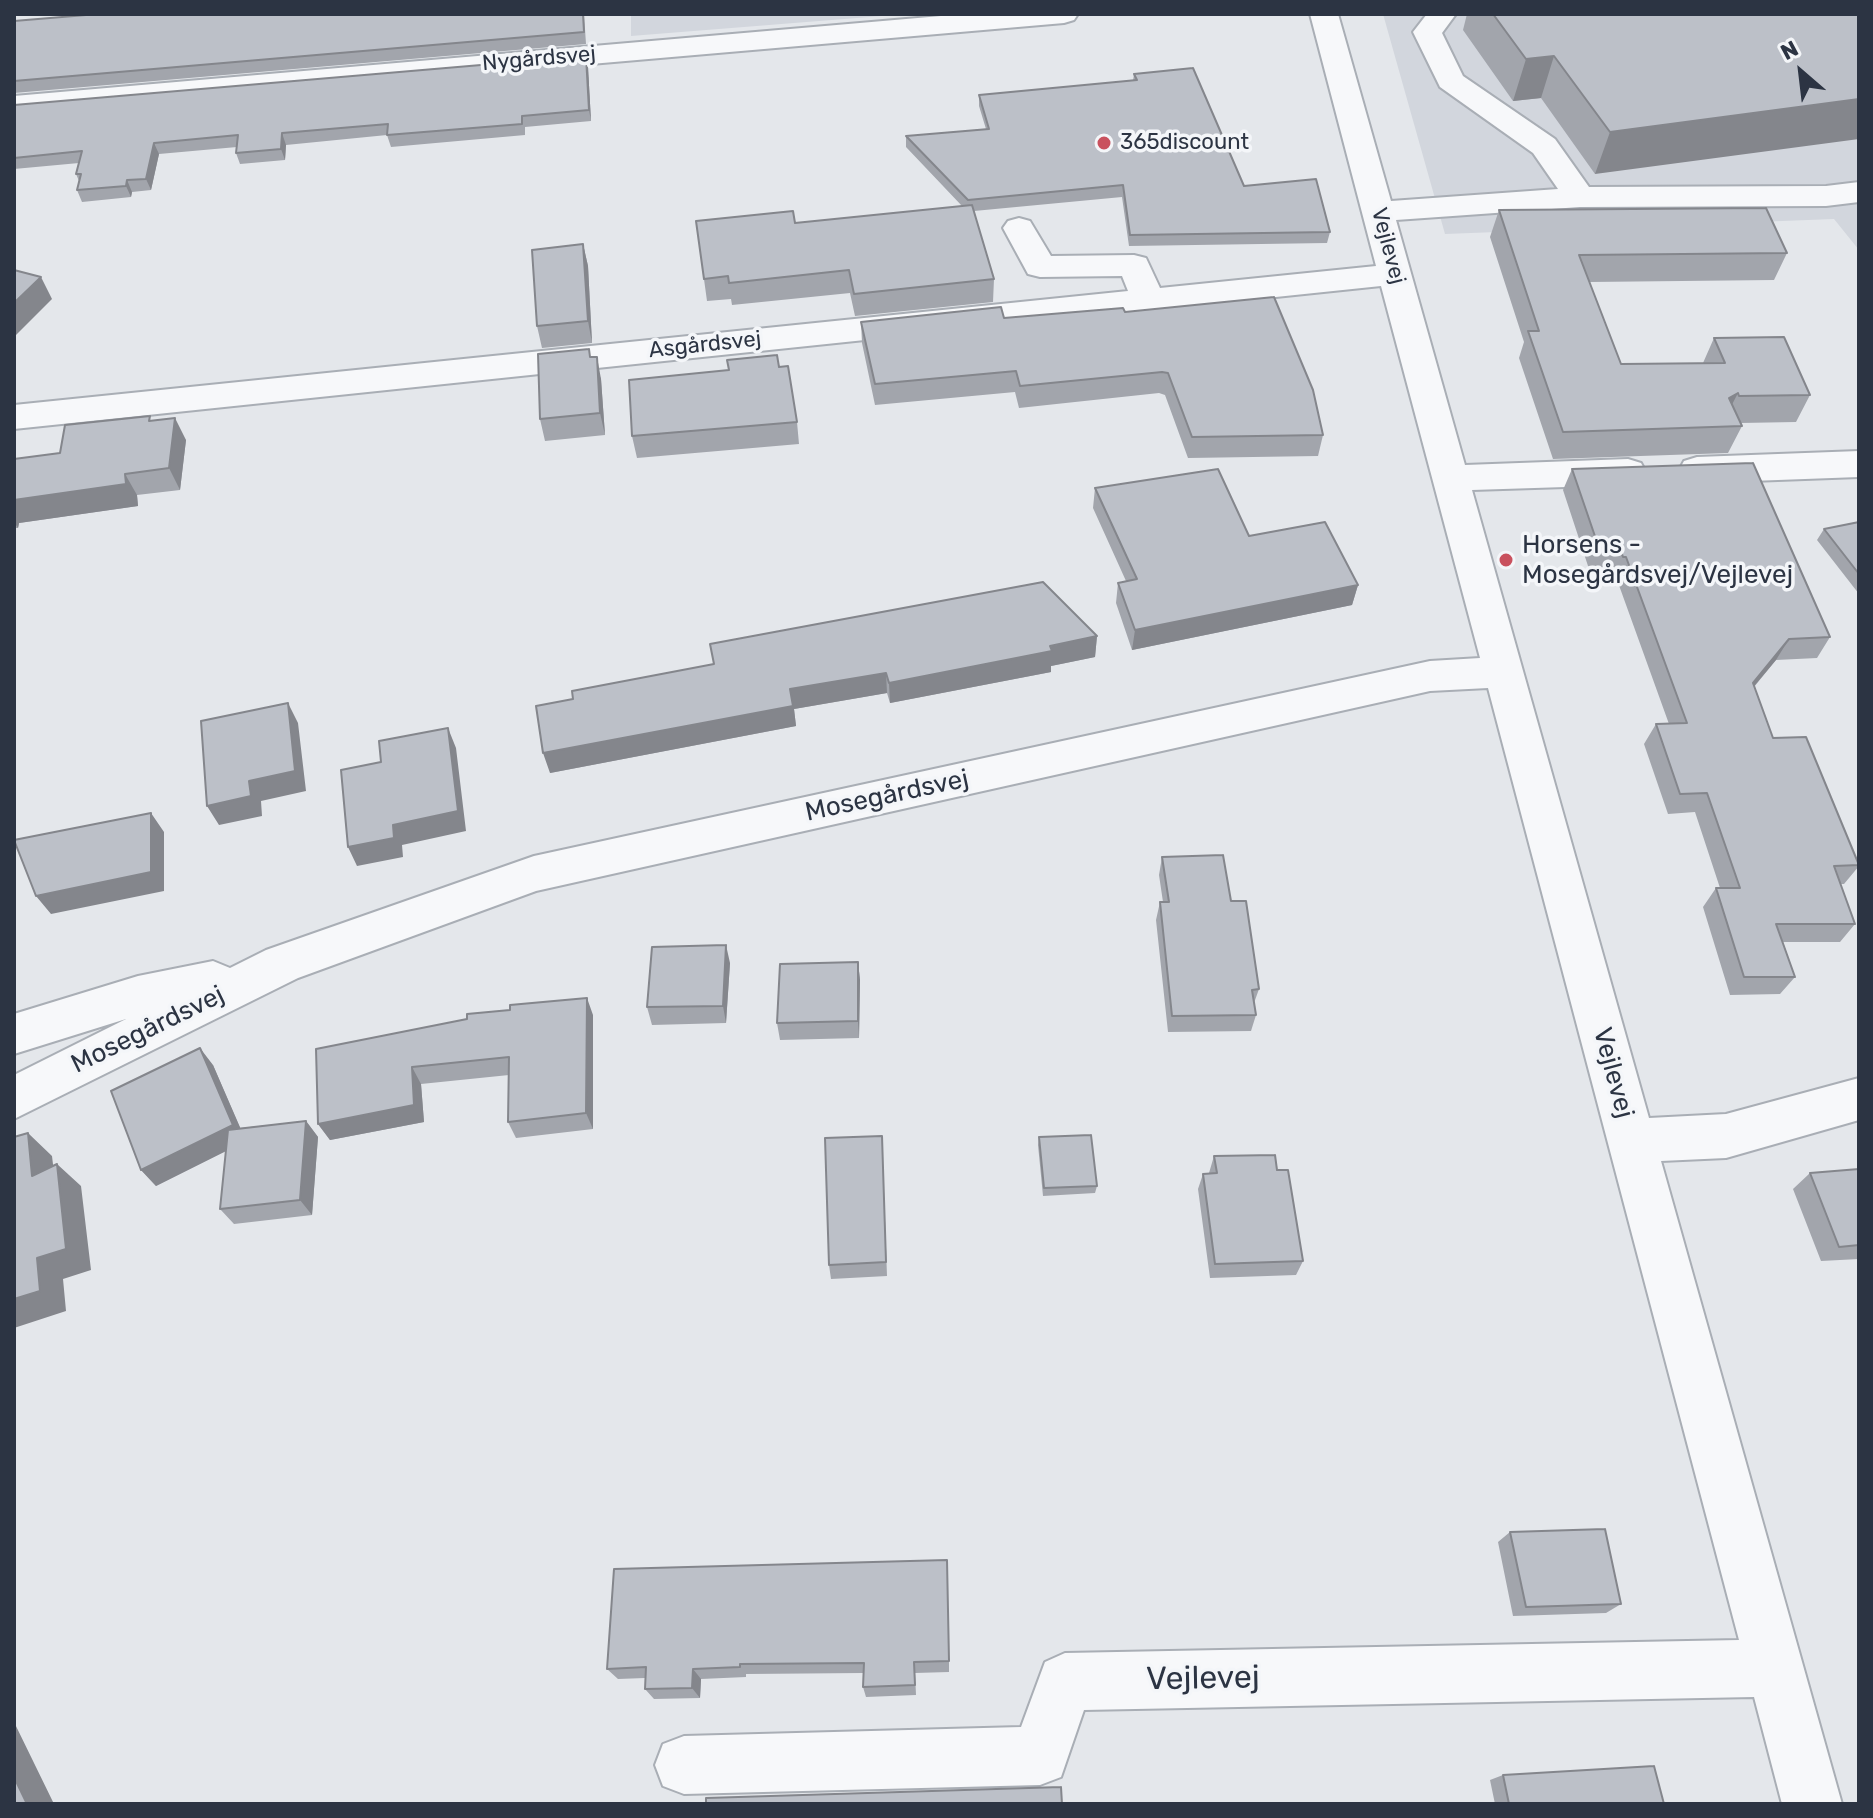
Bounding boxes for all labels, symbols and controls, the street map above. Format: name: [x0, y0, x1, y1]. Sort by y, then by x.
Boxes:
north arrow: [1761, 32, 1841, 112]
text: N: [1776, 35, 1803, 66]
street label: Nygårdsvej: [481, 41, 597, 77]
place label: 365discount: [1120, 130, 1249, 156]
marker: 365discount: [1095, 134, 1113, 152]
street label: Vejlevej: [1365, 205, 1411, 287]
street label: Asgårdsvej: [647, 326, 763, 364]
place label: Horsens - Mosegårdsvej/Vejlevej: [1522, 529, 1793, 590]
marker: Horsens - Mosegårdsvej/Vejlevej: [1497, 551, 1515, 569]
street label: Mosegårdsvej: [802, 763, 972, 829]
street label: Mosegårdsvej: [66, 980, 230, 1080]
street label: Vejlevej: [1586, 1024, 1640, 1122]
street label: Vejlevej: [1146, 1659, 1260, 1699]

